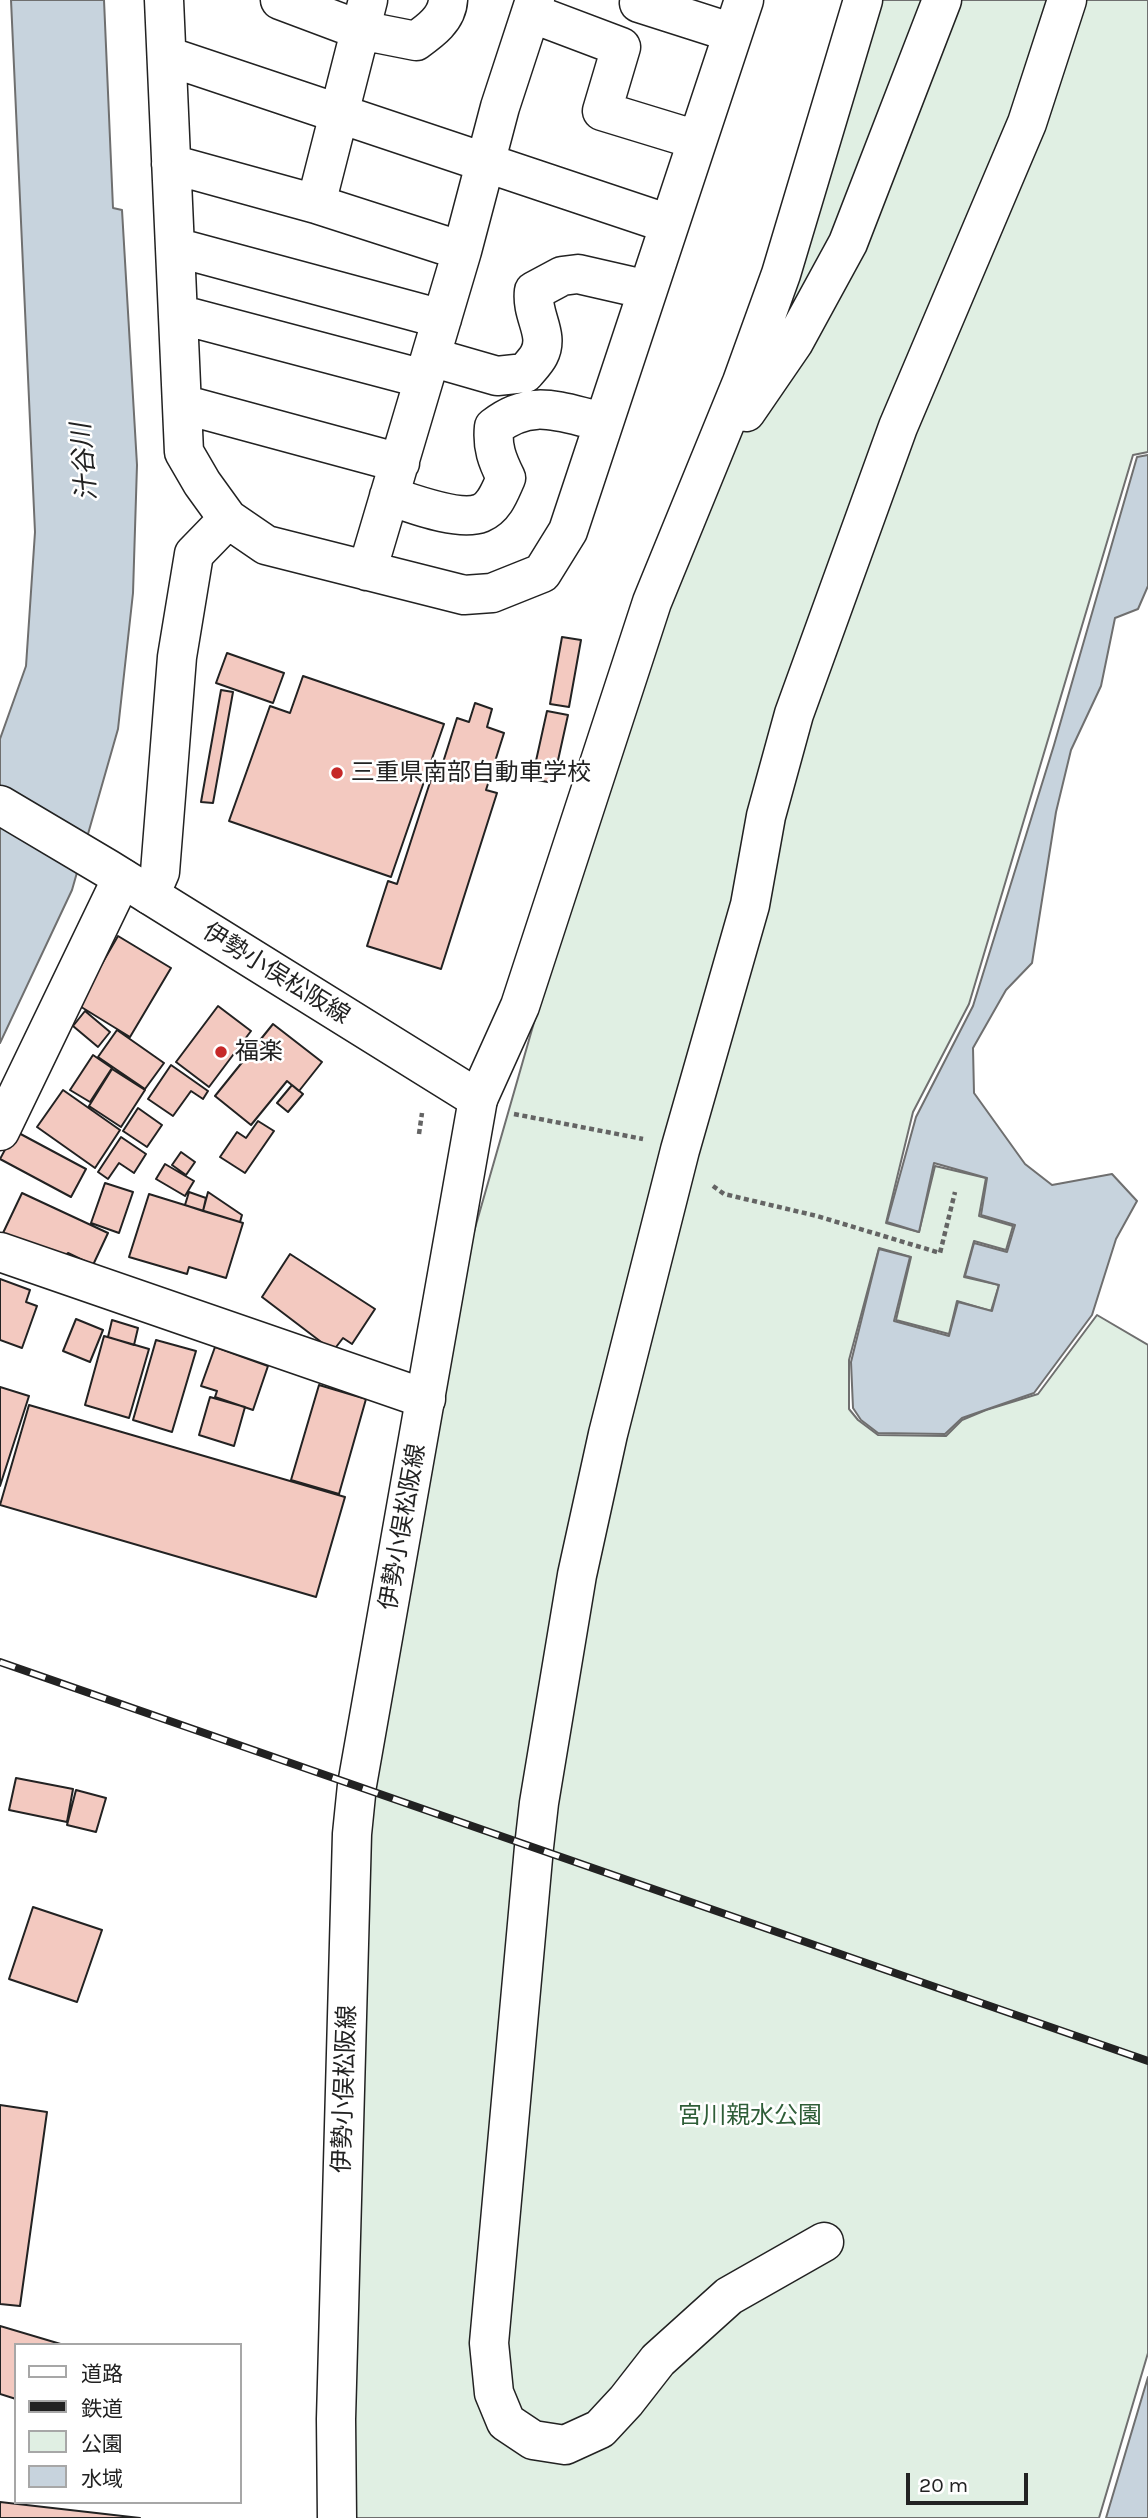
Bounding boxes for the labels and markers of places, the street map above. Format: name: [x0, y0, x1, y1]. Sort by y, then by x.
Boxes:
place label: 三重県南部自動車学校: [351, 759, 591, 787]
marker: 三重県南部自動車学校: [329, 765, 345, 781]
place label: 福楽: [235, 1038, 283, 1066]
marker: 福楽: [213, 1044, 229, 1060]

